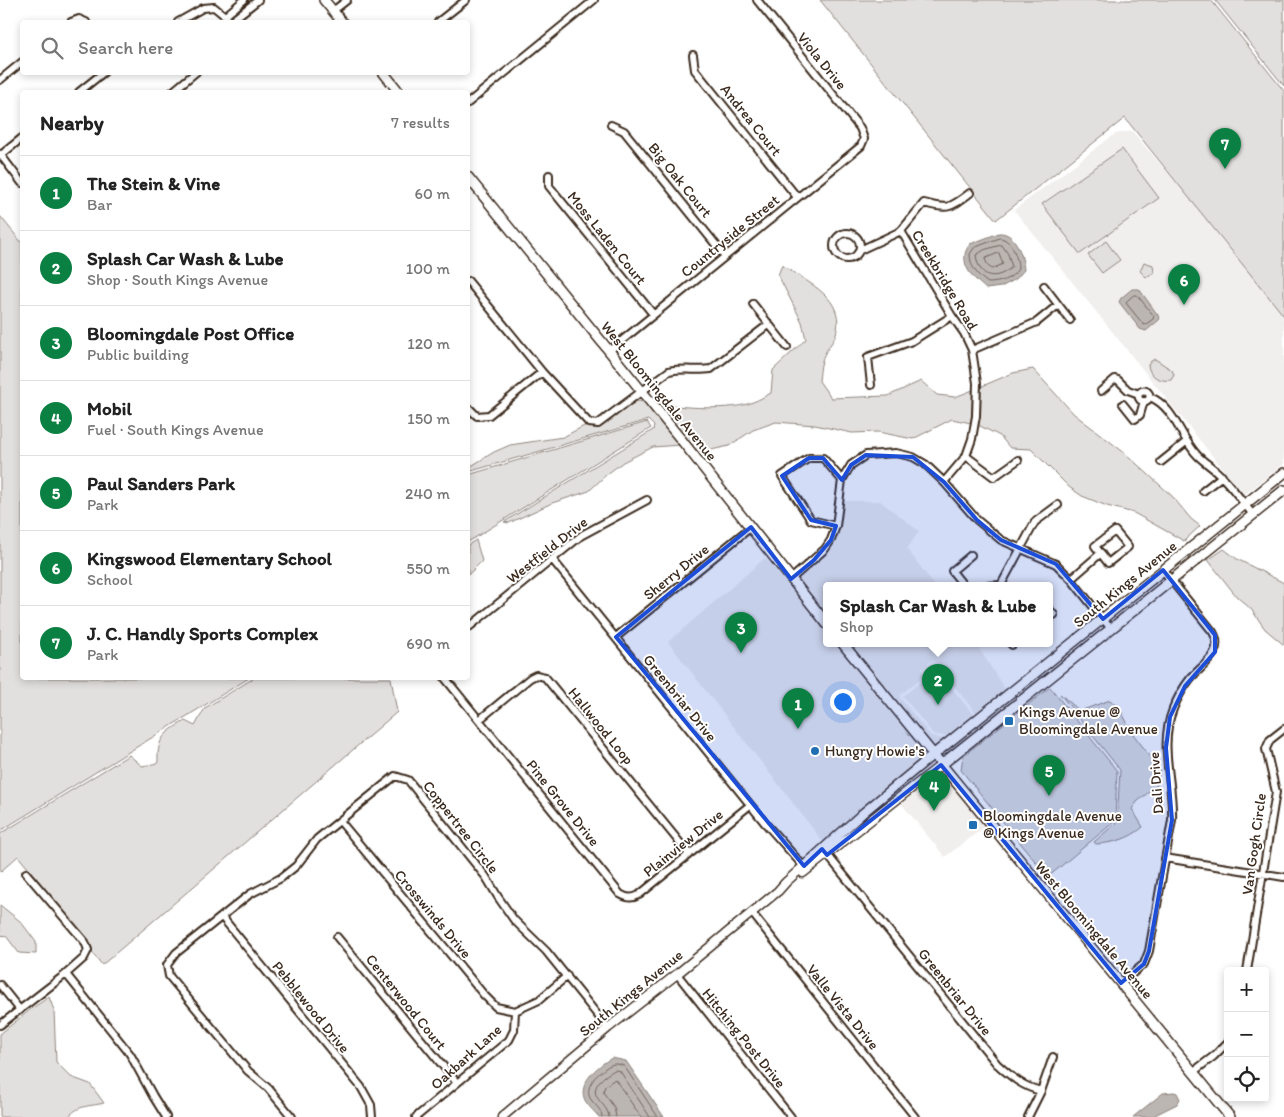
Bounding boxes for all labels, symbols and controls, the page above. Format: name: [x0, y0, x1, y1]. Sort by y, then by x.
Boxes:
search box: [20, 20, 470, 75]
street label: Viola Drive: [793, 29, 851, 93]
icon: search: [38, 34, 66, 62]
text: Search here: [78, 36, 173, 59]
street label: Andrea Court: [717, 80, 786, 160]
text: Nearby: [40, 110, 104, 135]
text: 7 results: [391, 113, 450, 132]
pin: 7: [1209, 128, 1241, 169]
street label: Big Oak Court: [644, 139, 716, 221]
text: The Stein & Vine: [87, 172, 220, 195]
text: 1: [52, 184, 60, 203]
text: 60 m: [415, 184, 450, 203]
street label: Moss Laden Court: [564, 188, 650, 289]
street label: Countryside Street: [677, 191, 783, 281]
text: Bar: [87, 195, 112, 214]
street label: Creekbridge Road: [908, 226, 982, 334]
text: Splash Car Wash & Lube: [87, 247, 284, 270]
text: 2: [52, 259, 60, 278]
text: 100 m: [406, 259, 450, 278]
pin: 6: [1168, 264, 1200, 305]
text: Shop · South Kings Avenue: [87, 270, 268, 289]
street label: West Bloomingdale Avenue: [597, 318, 721, 464]
text: Bloomingdale Post Office: [87, 322, 294, 345]
text: 3: [52, 334, 60, 353]
text: 120 m: [407, 334, 450, 353]
text: Public building: [87, 345, 189, 364]
text: Mobil: [87, 397, 132, 420]
text: 4: [51, 409, 61, 428]
text: 150 m: [407, 409, 450, 428]
text: Fuel · South Kings Avenue: [87, 420, 264, 439]
text: Paul Sanders Park: [87, 472, 235, 495]
text: 5: [52, 484, 60, 503]
text: 240 m: [405, 484, 450, 503]
text: Park: [87, 495, 118, 514]
street label: Westfield Drive: [503, 513, 591, 587]
street label: South Kings Avenue: [1070, 537, 1180, 631]
street label: Sherry Drive: [640, 540, 712, 604]
text: Kingswood Elementary School: [87, 547, 332, 570]
text: 6: [52, 559, 60, 578]
text: 550 m: [406, 559, 450, 578]
text: School: [87, 570, 133, 589]
popup: [823, 582, 1053, 647]
text: Splash Car Wash & Lube: [840, 594, 1036, 617]
pin: 3: [725, 612, 757, 653]
text: Shop: [840, 617, 873, 636]
text: J. C. Handly Sports Complex: [87, 622, 318, 645]
text: 7: [52, 634, 60, 653]
text: 690 m: [406, 634, 450, 653]
text: Park: [87, 645, 118, 664]
street label: Greenbriar Drive: [639, 651, 721, 745]
pin: 2: [922, 664, 954, 705]
street label: Hallwood Loop: [564, 684, 638, 768]
pin: 1: [782, 688, 814, 729]
your location: [830, 689, 856, 715]
place label: Kings Avenue @ Bloomingdale Avenue: [1019, 703, 1158, 738]
marker: Kings Avenue @ Bloomingdale Avenue: [1003, 715, 1015, 727]
place label: Hungry Howie's: [825, 742, 925, 760]
marker: Hungry Howie's: [809, 745, 821, 757]
street label: Dali Drive: [1145, 751, 1167, 815]
pin: 5: [1033, 755, 1065, 796]
street label: Pine Grove Drive: [523, 756, 603, 850]
pin: 4: [918, 770, 950, 811]
street label: Coppertree Circle: [419, 777, 503, 877]
street label: Van Gogh Circle: [1238, 792, 1270, 896]
street label: Plainview Drive: [639, 805, 727, 881]
place label: Bloomingdale Avenue @ Kings Avenue: [983, 807, 1122, 842]
marker: Bloomingdale Avenue @ Kings Avenue: [967, 819, 979, 831]
street label: West Bloomingdale Avenue: [1031, 857, 1157, 1003]
street label: Crosswinds Drive: [391, 866, 475, 962]
street label: Greenbriar Drive: [914, 945, 996, 1039]
street label: South Kings Avenue: [576, 946, 686, 1040]
street label: Centerwood Court: [362, 950, 450, 1054]
street label: Pebblewood Drive: [268, 957, 354, 1057]
street label: Valle Vista Drive: [803, 961, 883, 1053]
map controls: [1224, 967, 1269, 1102]
button: +: [1224, 967, 1269, 1012]
street label: Hitching Post Drive: [698, 985, 790, 1091]
button: −: [1224, 1012, 1269, 1057]
street label: Oakbark Lane: [427, 1021, 505, 1093]
button: locate: [1224, 1057, 1269, 1102]

